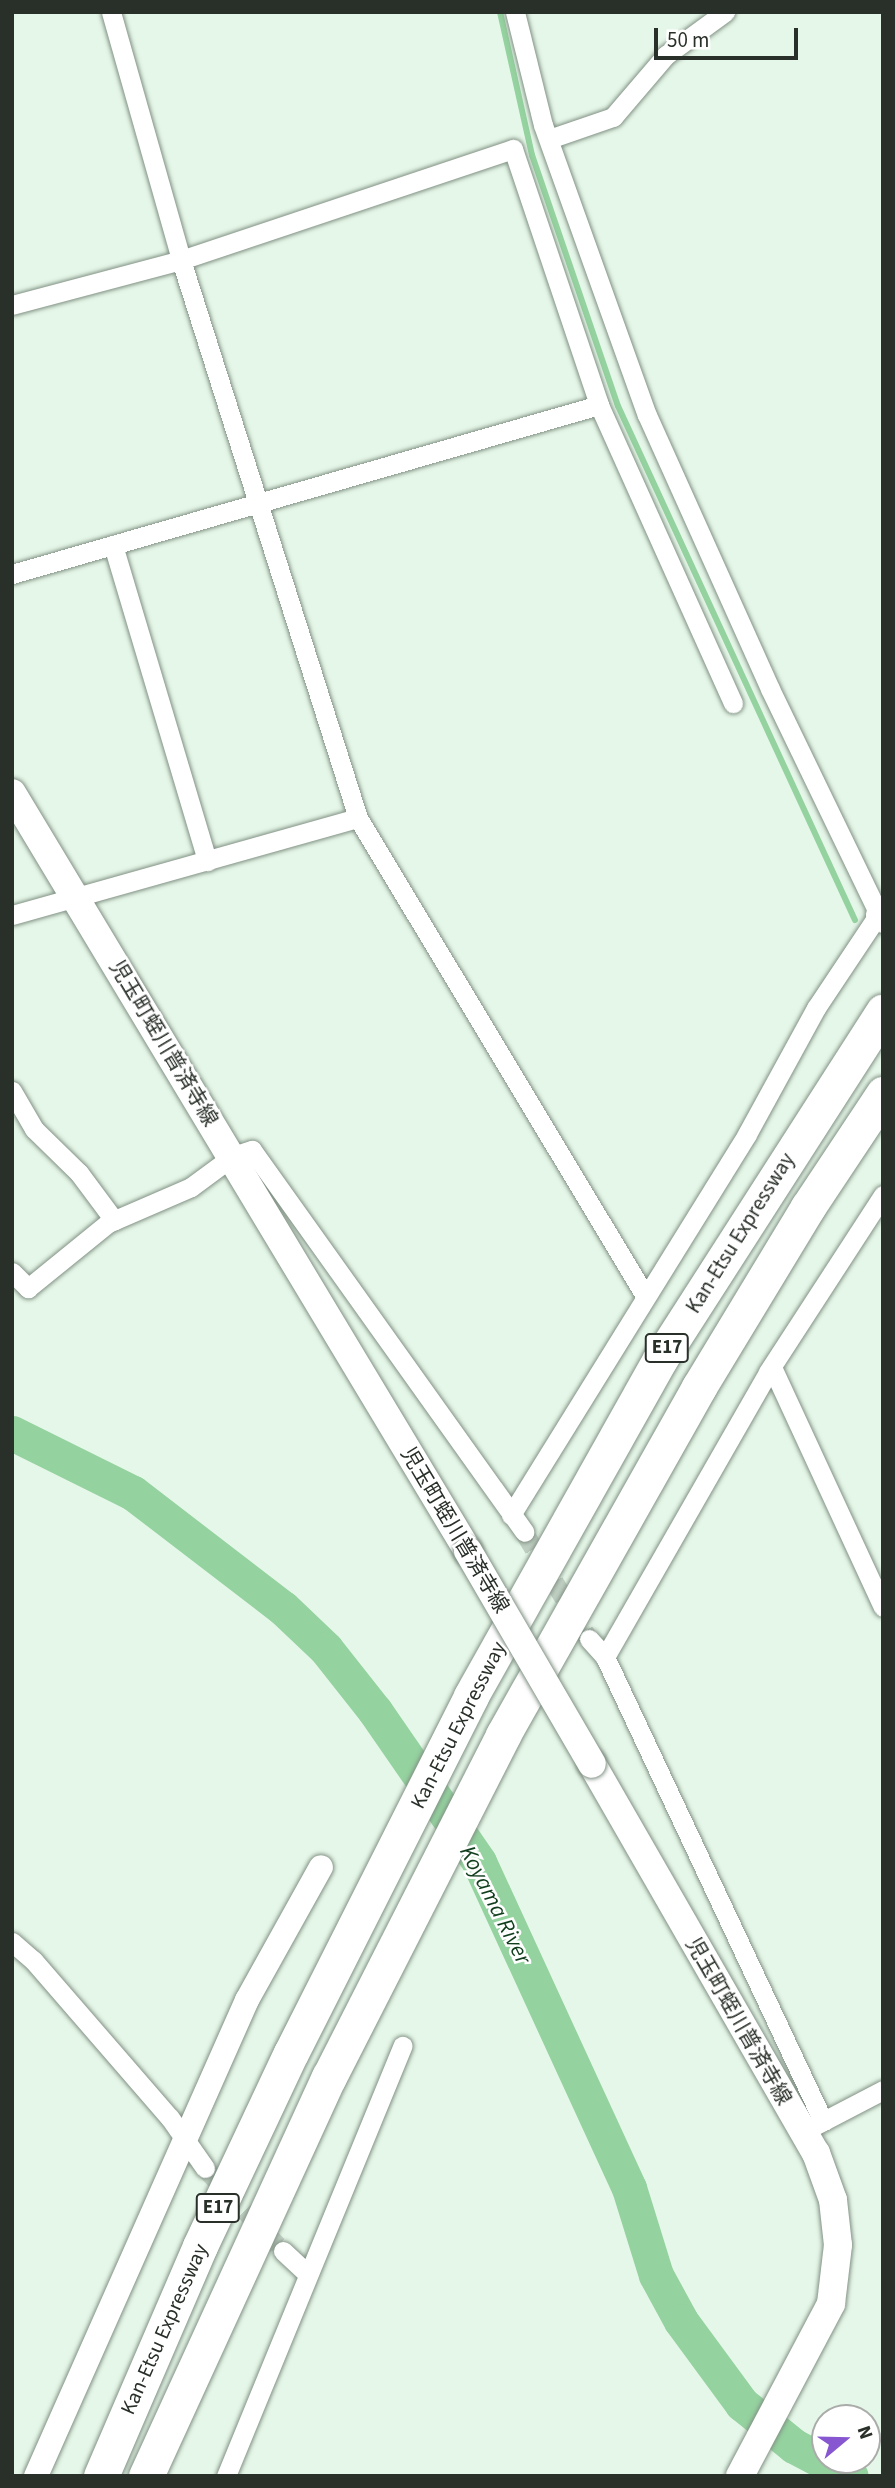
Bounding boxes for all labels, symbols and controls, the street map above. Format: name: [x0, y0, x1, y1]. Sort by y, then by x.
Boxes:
scale bar: [657, 14, 800, 58]
text: 50 m: [667, 25, 709, 55]
street label: 児玉町蛭川普済寺線: [105, 956, 223, 1130]
street label: Kan-Etsu Expressway: [680, 1148, 800, 1318]
road number: E17: [644, 1332, 690, 1364]
street label: 児玉町蛭川普済寺線: [396, 1443, 514, 1617]
street label: Kan-Etsu Expressway: [405, 1637, 511, 1813]
water label: Koyama River: [453, 1841, 537, 1969]
street label: 児玉町蛭川普済寺線: [681, 1933, 797, 2109]
road number: E17: [195, 2192, 241, 2224]
street label: Kan-Etsu Expressway: [115, 2240, 213, 2418]
north arrow: [811, 2404, 881, 2474]
text: N: [850, 2422, 879, 2443]

